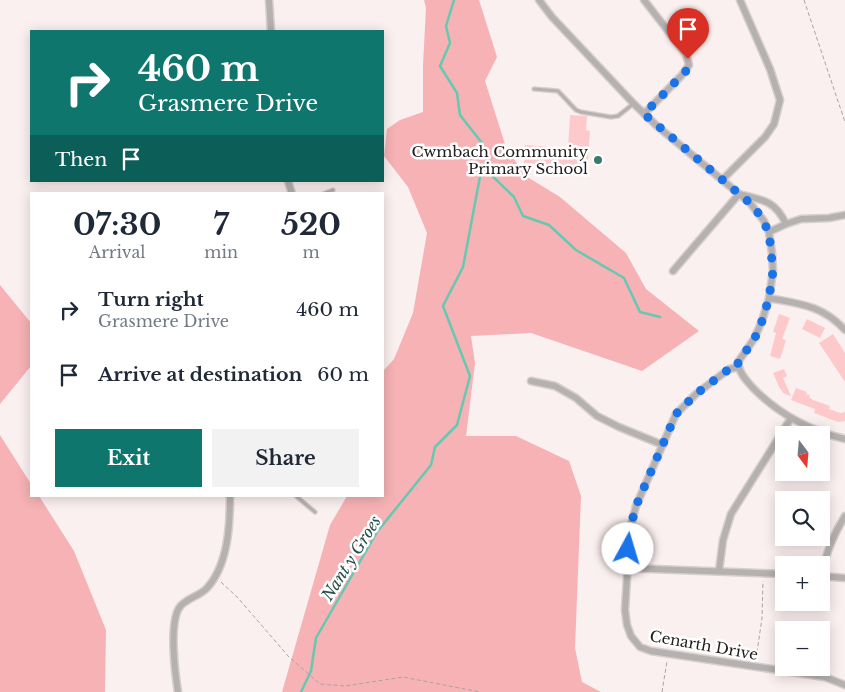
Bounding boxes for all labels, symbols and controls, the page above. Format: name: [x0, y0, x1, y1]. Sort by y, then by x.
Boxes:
pin: [667, 8, 709, 59]
icon: arrive: [674, 15, 702, 43]
text: 460 m: [138, 47, 259, 90]
icon: right: [55, 50, 120, 115]
text: Grasmere Drive: [138, 90, 318, 117]
place label: Cwmbach Community Primary School: [412, 142, 588, 178]
icon: arrive: [117, 145, 145, 173]
text: Then: [55, 148, 107, 171]
marker: Cwmbach Community Primary School: [592, 154, 604, 166]
text: 07:30: [73, 206, 161, 243]
text: 7: [213, 206, 229, 243]
text: 520: [281, 206, 341, 243]
text: Arrival: [89, 242, 146, 262]
text: min: [204, 242, 238, 262]
text: m: [302, 242, 320, 262]
text: Turn right: [98, 288, 204, 311]
icon: right: [55, 296, 83, 324]
text: 460 m: [296, 298, 359, 321]
text: Grasmere Drive: [98, 311, 229, 331]
icon: arrive: [55, 361, 83, 389]
text: Arrive at destination: [98, 363, 302, 386]
text: 60 m: [317, 363, 369, 386]
north arrow: [775, 426, 830, 481]
map controls: [775, 426, 830, 676]
button: Exit: [55, 429, 202, 487]
button: Share: [212, 429, 359, 487]
button: search: [775, 491, 830, 546]
water label: Nant y Groes: [316, 512, 385, 605]
position arrow: [601, 522, 653, 574]
button: +: [775, 556, 830, 611]
button: −: [775, 621, 830, 676]
street label: Cenarth Drive: [648, 626, 760, 664]

